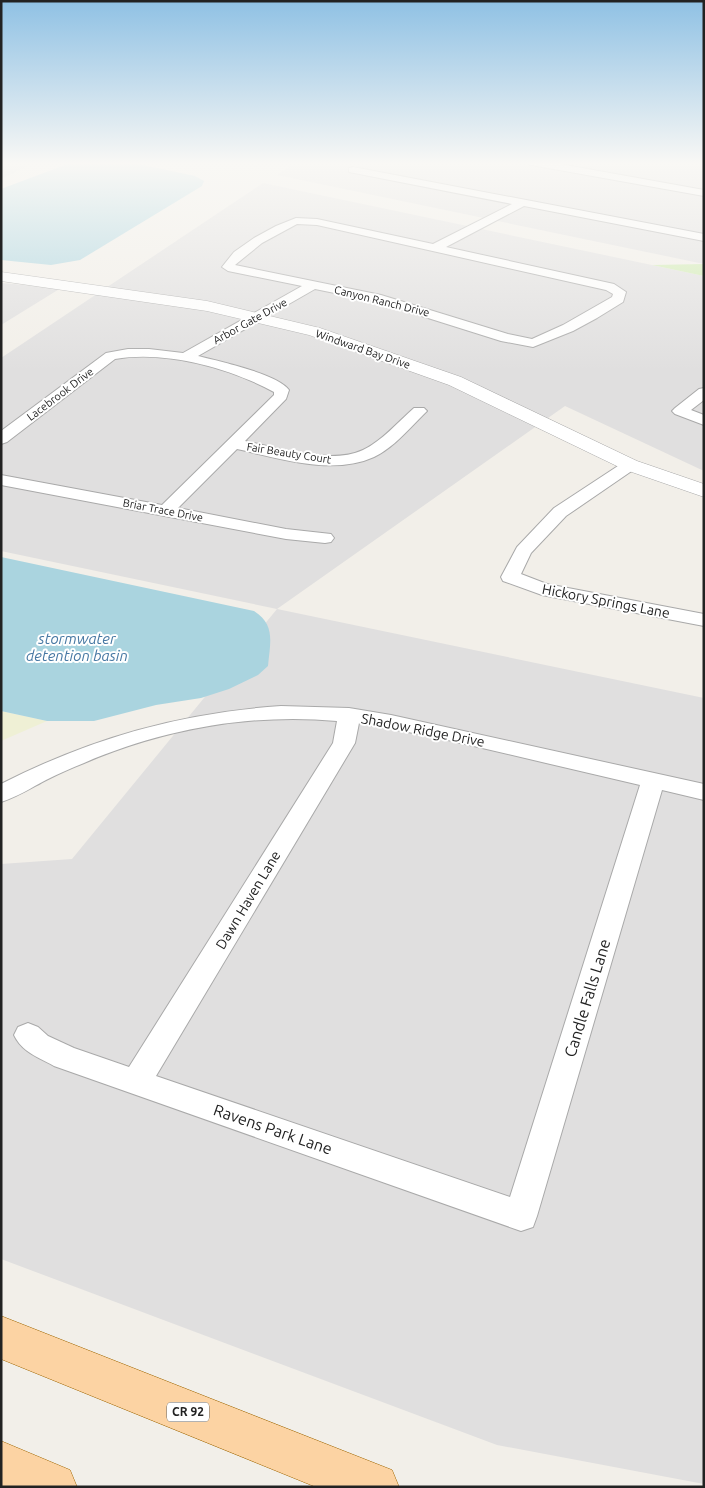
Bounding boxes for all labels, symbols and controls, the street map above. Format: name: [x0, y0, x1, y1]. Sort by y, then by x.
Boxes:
street label: Canyon Ranch Drive: [333, 283, 431, 319]
street label: Arbor Gate Drive: [211, 296, 289, 346]
street label: Windward Bay Drive: [314, 327, 412, 371]
street label: Lacebrook Drive: [24, 365, 96, 423]
street label: Fair Beauty Court: [246, 440, 333, 466]
street label: Briar Trace Drive: [122, 496, 204, 524]
street label: Hickory Springs Lane: [541, 581, 671, 621]
water label: stormwater detention basin: [26, 630, 128, 664]
street label: Shadow Ridge Drive: [360, 710, 486, 750]
street label: Dawn Haven Lane: [212, 848, 284, 952]
street label: Candle Falls Lane: [560, 937, 614, 1059]
street label: Ravens Park Lane: [211, 1100, 335, 1158]
road number: CR 92: [167, 1402, 209, 1421]

